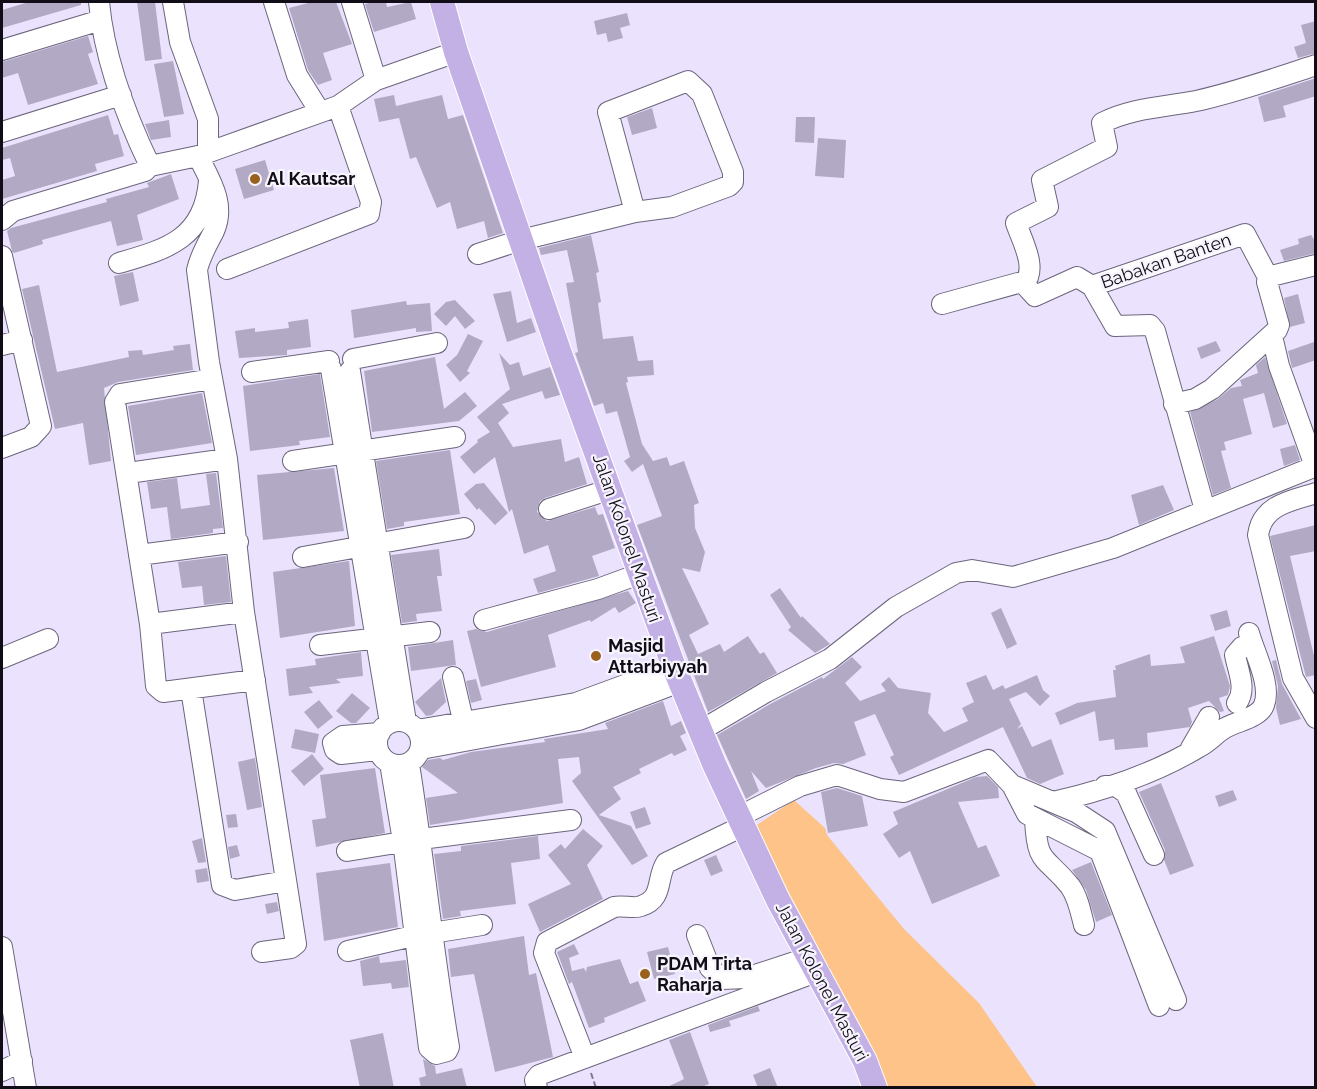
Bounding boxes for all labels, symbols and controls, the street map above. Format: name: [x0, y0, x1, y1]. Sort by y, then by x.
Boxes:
place label: Al Kautsar: [267, 168, 355, 189]
marker: Al Kautsar: [248, 172, 262, 186]
street label: Babakan Banten: [1098, 228, 1234, 293]
street label: Jalan Kolonel Masturi: [589, 451, 666, 625]
place label: Masjid Attarbiyyah: [608, 635, 707, 677]
marker: Masjid Attarbiyyah: [589, 649, 603, 663]
street label: Jalan Kolonel Masturi: [772, 899, 873, 1065]
place label: PDAM Tirta Raharja: [657, 953, 752, 995]
marker: PDAM Tirta Raharja: [638, 967, 652, 981]

